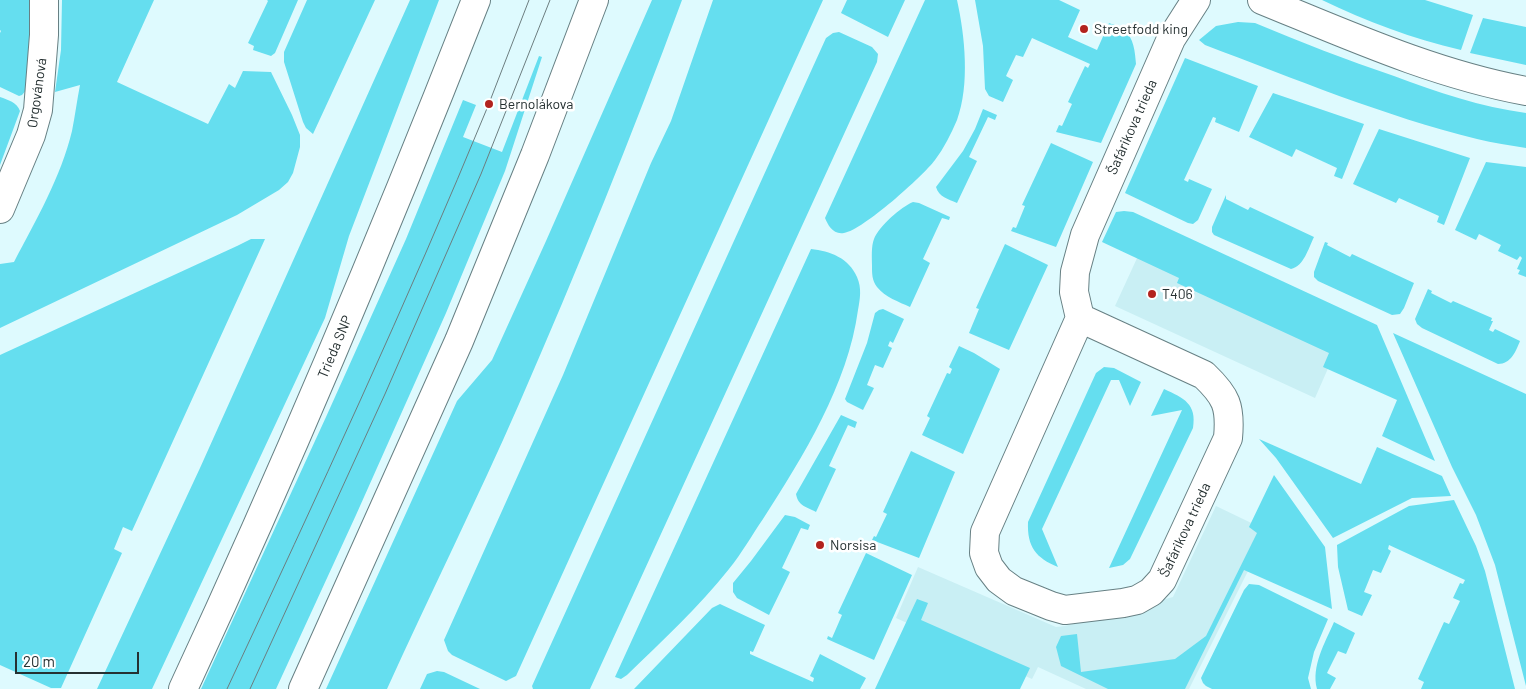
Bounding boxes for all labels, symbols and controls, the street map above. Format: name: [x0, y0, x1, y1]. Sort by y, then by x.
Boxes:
place label: Streetfodd king: [1094, 21, 1188, 37]
marker: Streetfodd king: [1078, 23, 1090, 35]
street label: Orgovánová: [24, 57, 50, 129]
street label: Šafárikova trieda: [1104, 77, 1160, 177]
place label: Bernolákova: [499, 96, 574, 112]
marker: Bernolákova: [483, 98, 495, 110]
place label: T406: [1162, 286, 1193, 302]
marker: T406: [1146, 288, 1158, 300]
street label: Trieda SNP: [314, 313, 356, 381]
street label: Šafárikova trieda: [1156, 480, 1214, 580]
place label: Norsisa: [830, 537, 876, 553]
marker: Norsisa: [814, 539, 826, 551]
scale bar: [18, 642, 141, 674]
text: 20 m: [23, 652, 55, 670]

